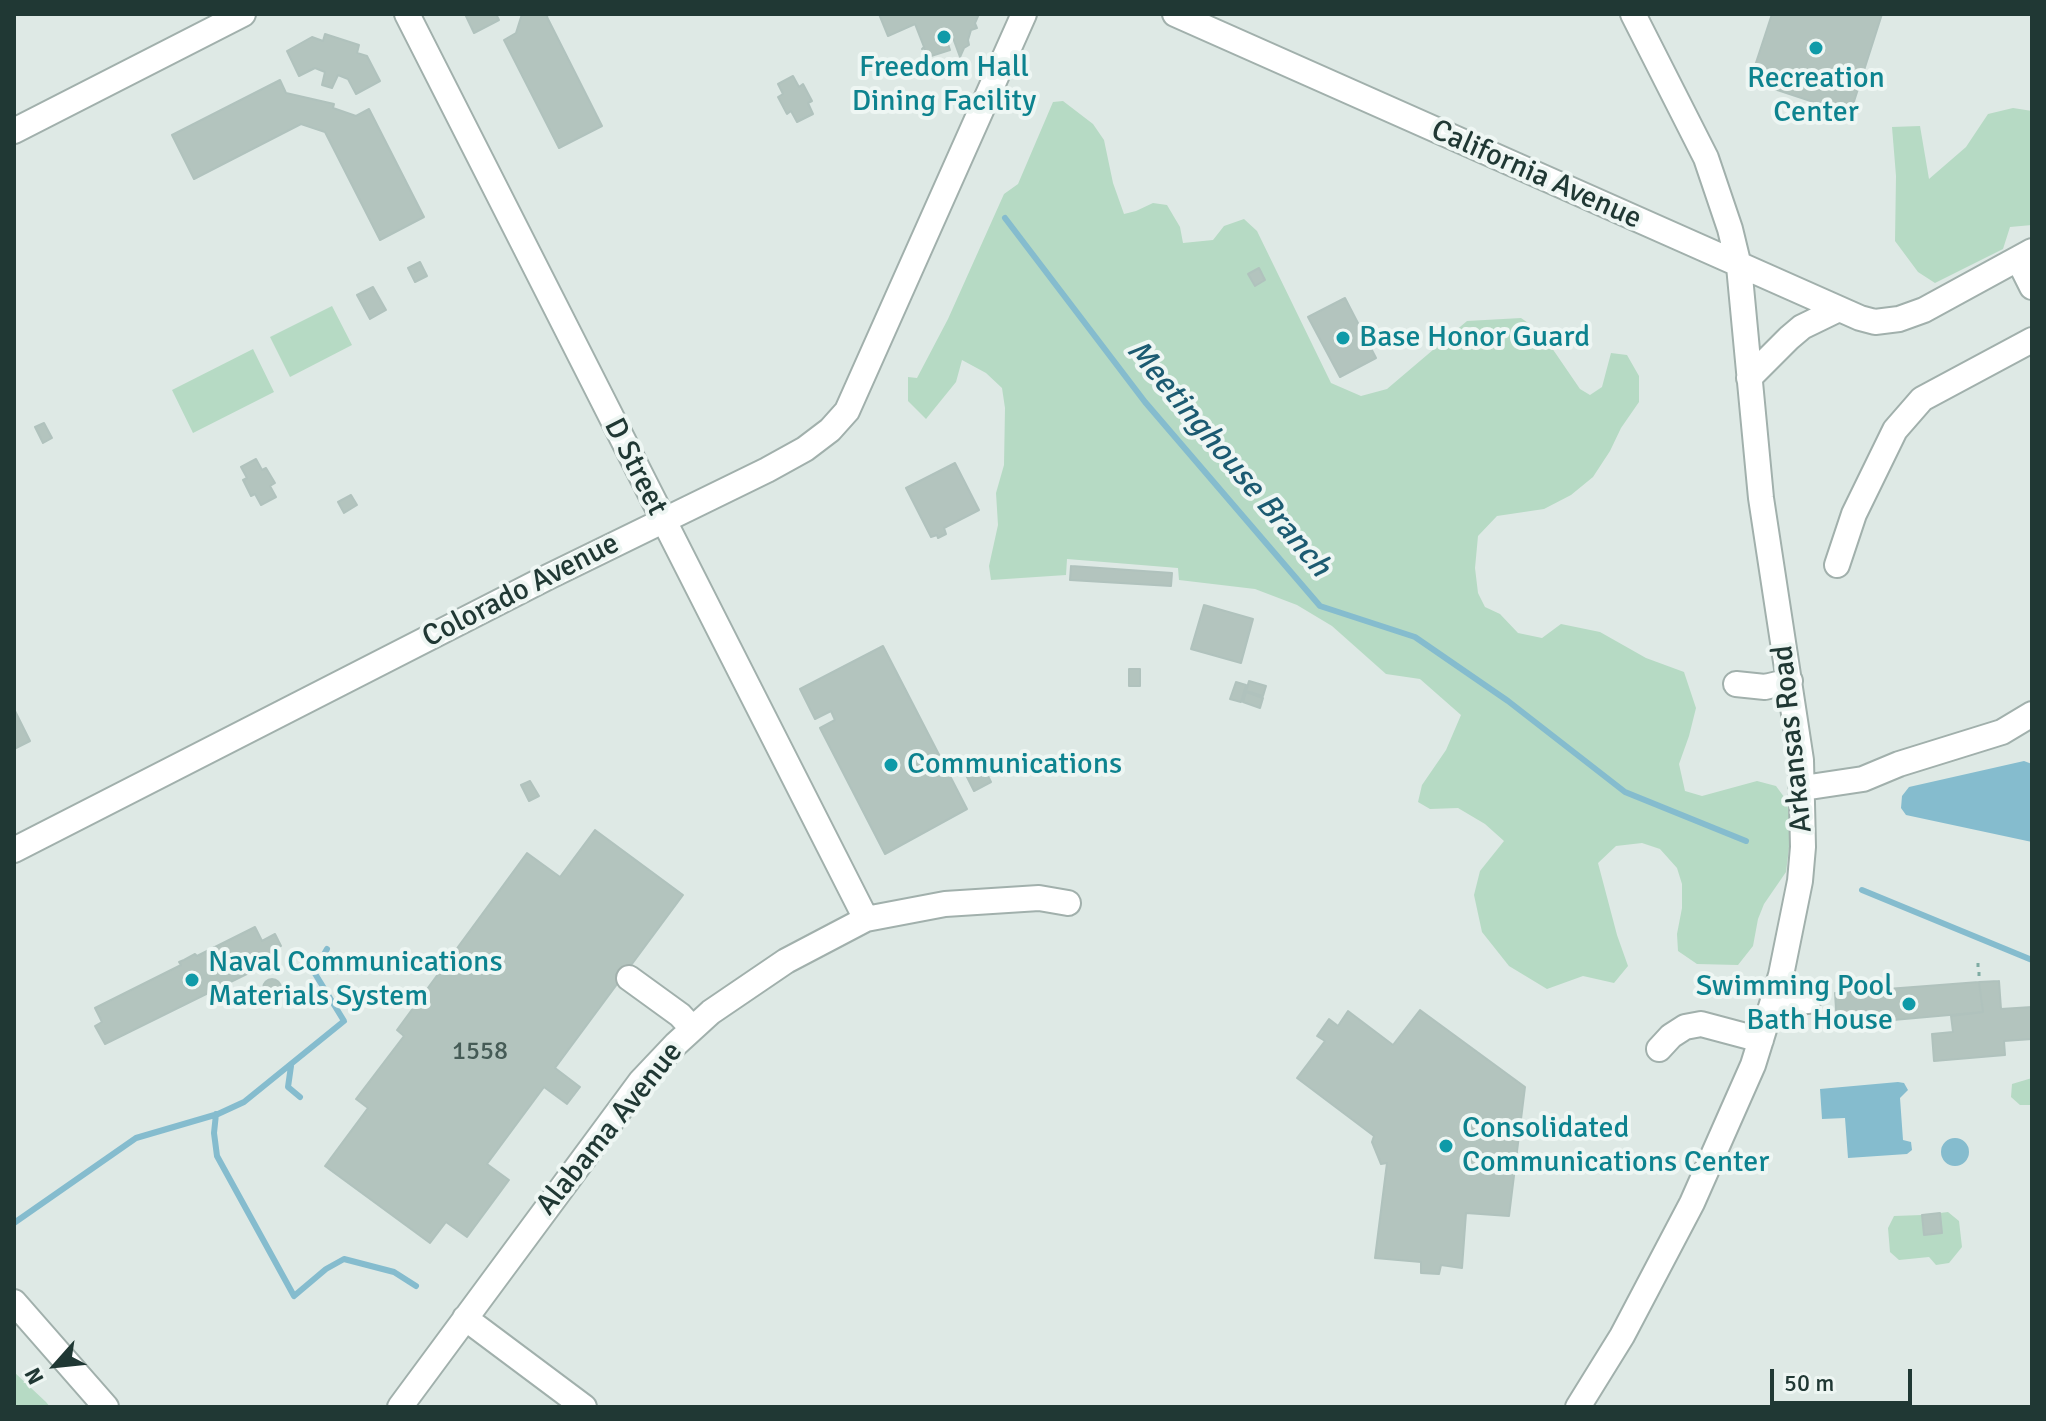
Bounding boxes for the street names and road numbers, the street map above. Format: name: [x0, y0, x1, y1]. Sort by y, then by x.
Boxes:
street label: California Avenue: [1425, 113, 1647, 237]
street label: D Street: [595, 412, 675, 522]
street label: Colorado Avenue: [417, 526, 625, 656]
street label: Arkansas Road: [1765, 643, 1821, 835]
street label: Alabama Avenue: [529, 1035, 691, 1223]

